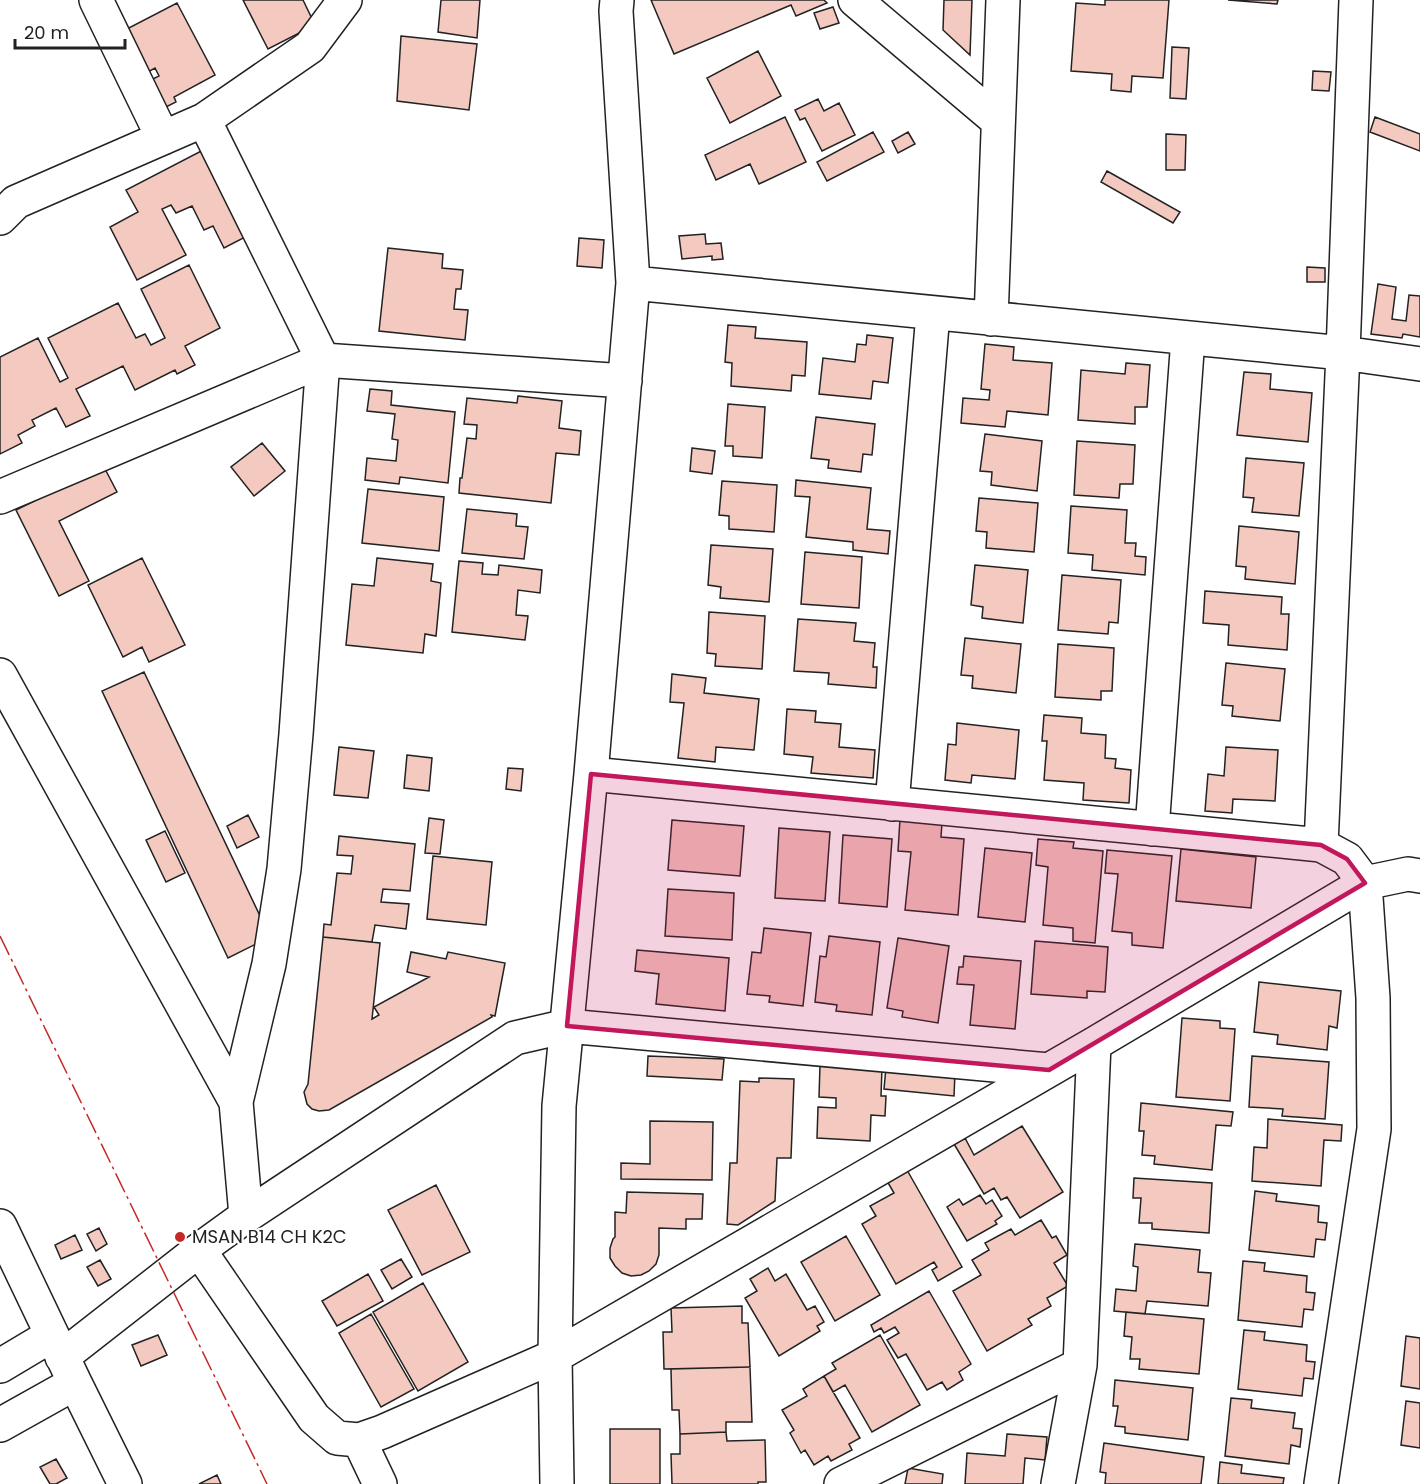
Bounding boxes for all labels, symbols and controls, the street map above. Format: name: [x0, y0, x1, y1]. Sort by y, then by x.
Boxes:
scale bar: [15, 12, 124, 50]
text: 20 m: [24, 20, 69, 45]
place label: MSAN B14 CH K2C: [192, 1224, 347, 1249]
marker: MSAN B14 CH K2C: [173, 1230, 187, 1244]

